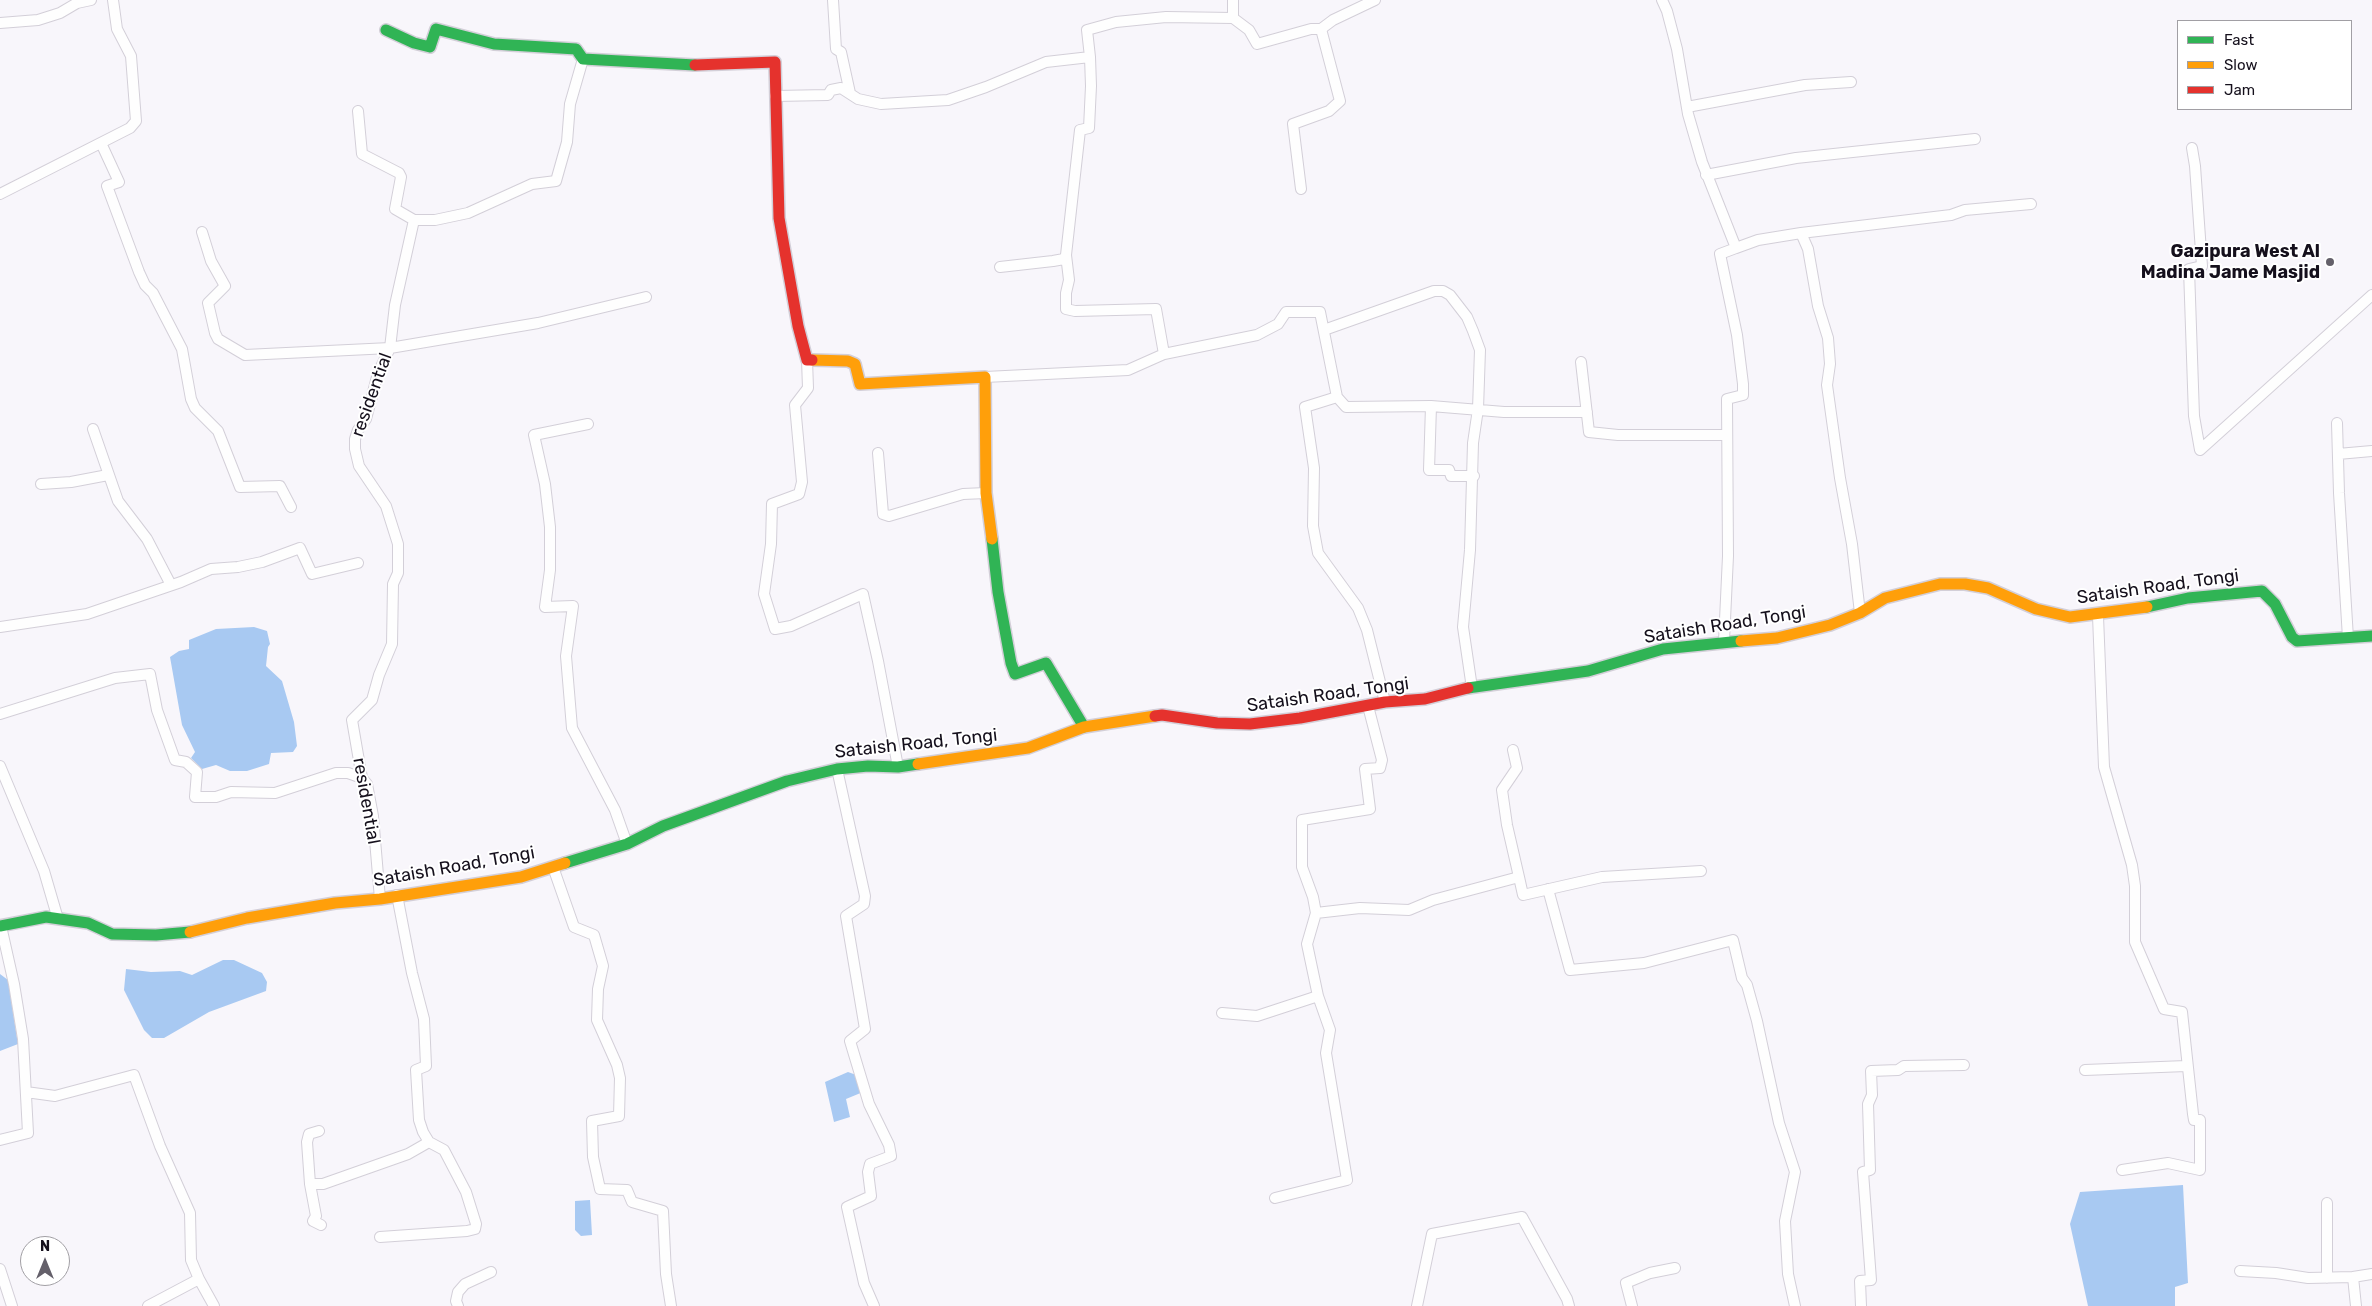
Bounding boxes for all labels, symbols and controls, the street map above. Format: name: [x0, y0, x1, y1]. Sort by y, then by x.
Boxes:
legend: [2177, 20, 2352, 110]
text: Fast: [2224, 31, 2254, 49]
text: Slow: [2224, 56, 2257, 74]
text: Jam: [2224, 81, 2255, 99]
place label: Gazipura West Al Madina Jame Masjid: [2141, 241, 2320, 284]
marker: Gazipura West Al Madina Jame Masjid: [2324, 256, 2336, 268]
street label: residential: [347, 350, 397, 440]
street label: Sataish Road, Tongi: [2076, 565, 2240, 609]
street label: Sataish Road, Tongi: [1643, 602, 1807, 648]
street label: Sataish Road, Tongi: [1246, 673, 1410, 717]
street label: Sataish Road, Tongi: [834, 725, 998, 763]
street label: residential: [348, 756, 384, 846]
street label: Sataish Road, Tongi: [372, 842, 536, 892]
north arrow: [20, 1236, 70, 1286]
text: N: [40, 1238, 50, 1255]

